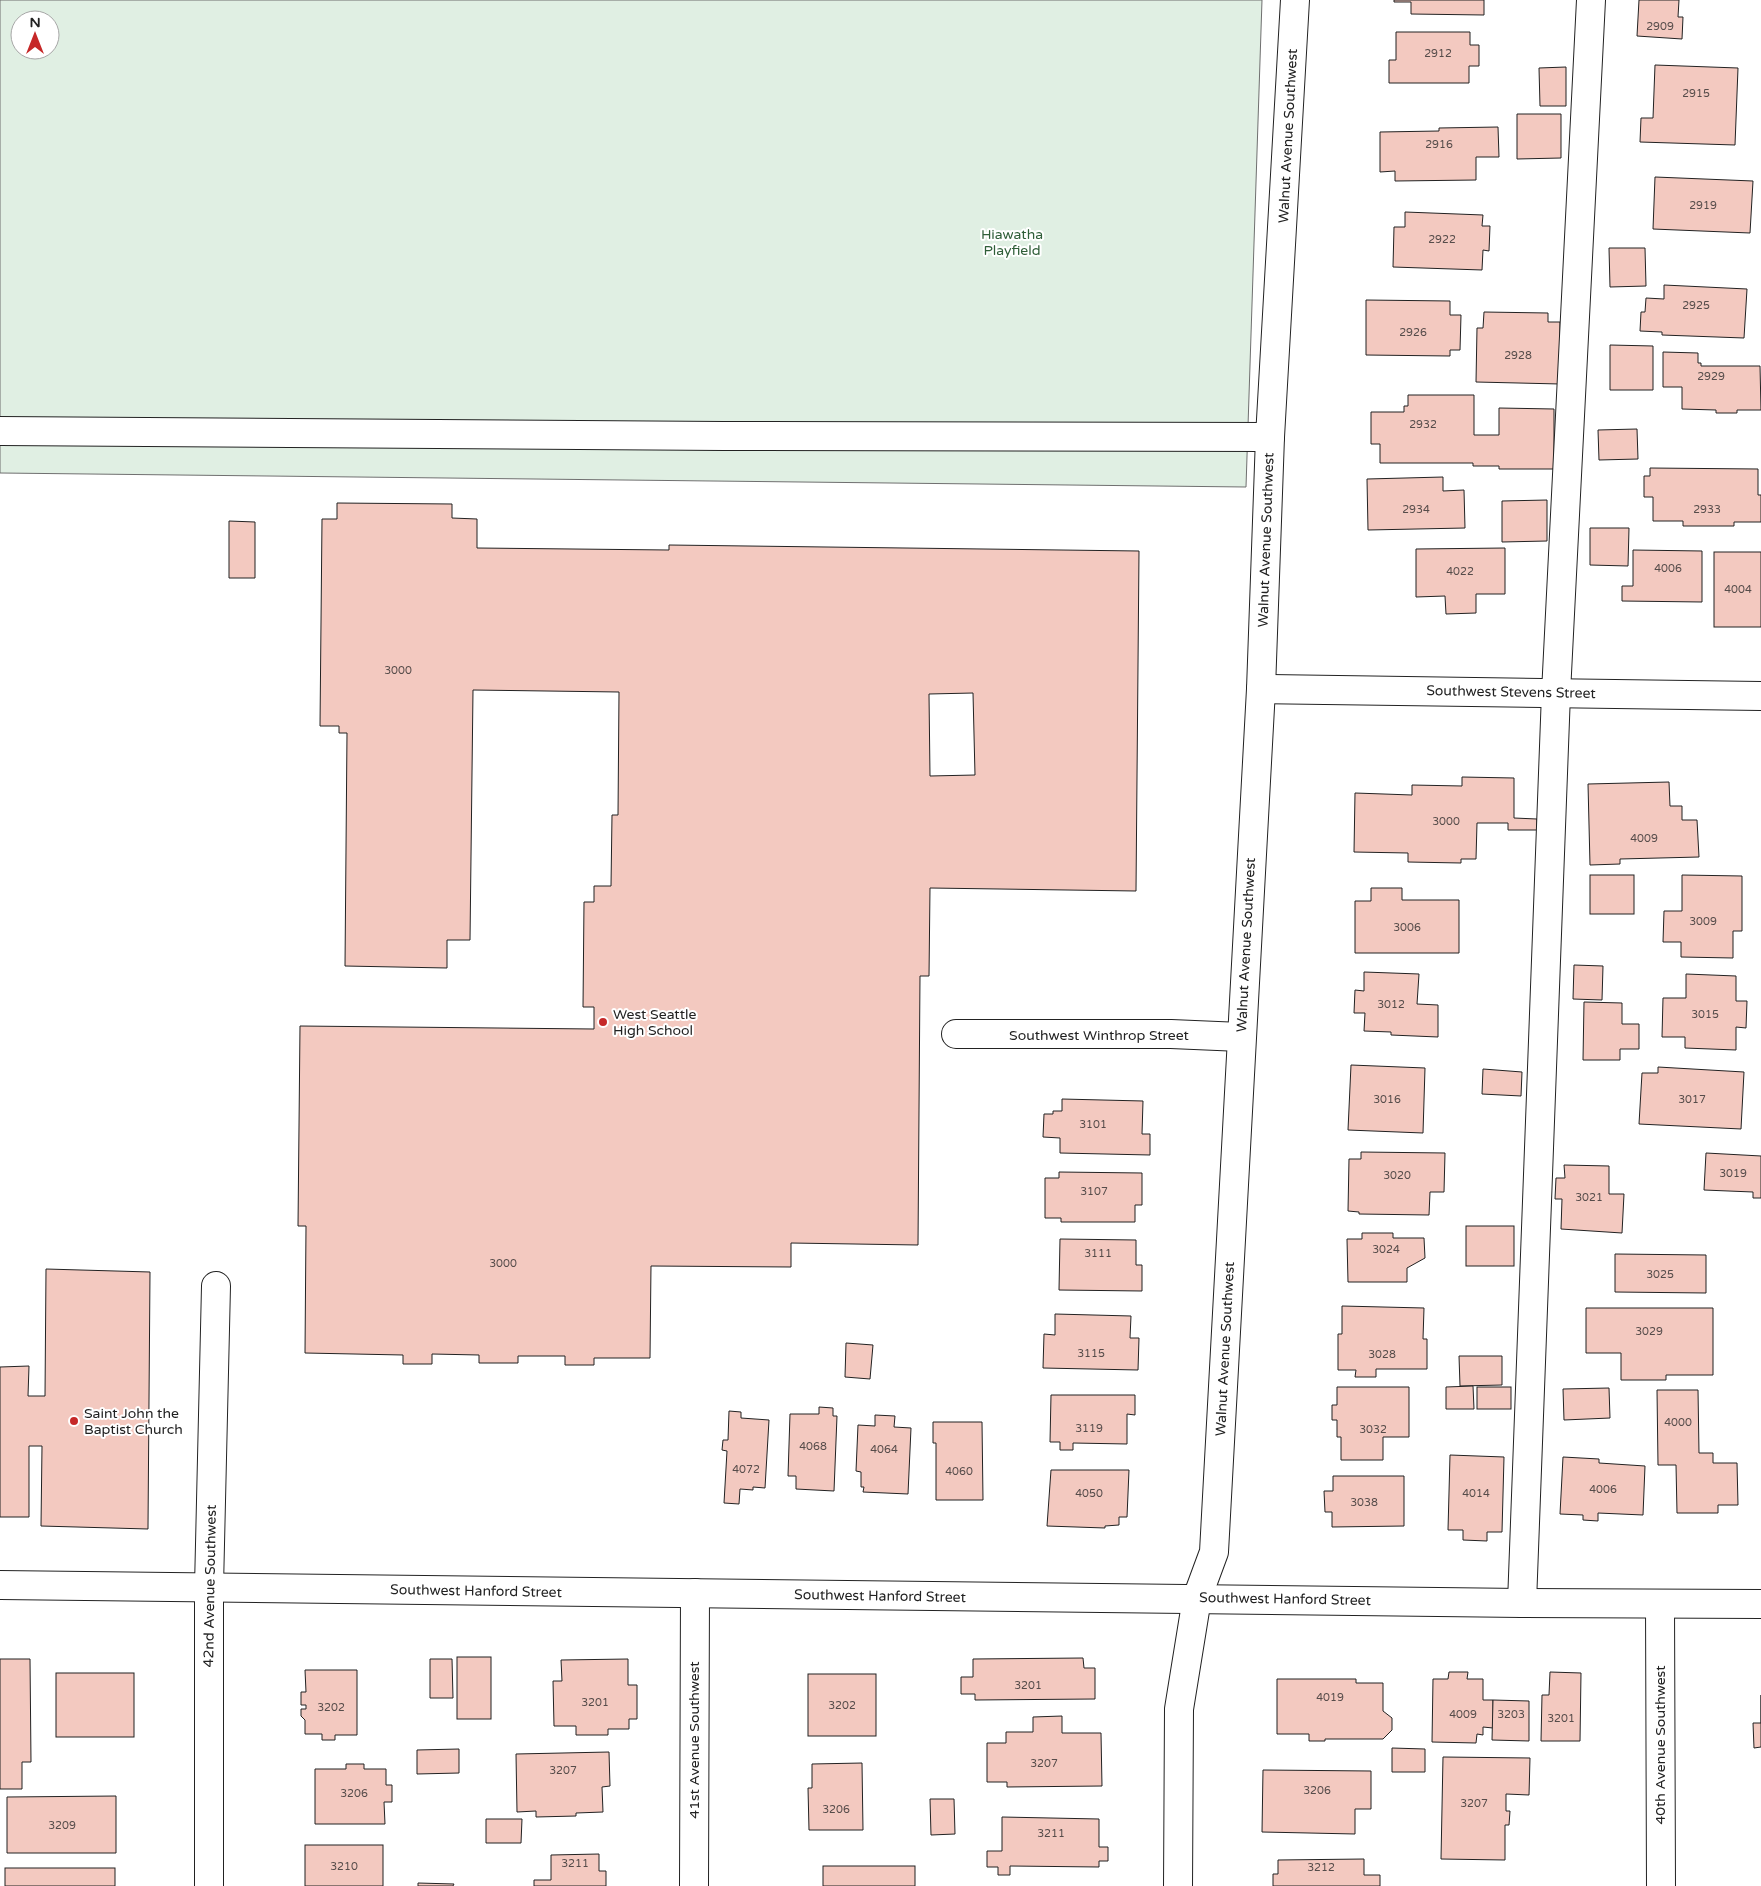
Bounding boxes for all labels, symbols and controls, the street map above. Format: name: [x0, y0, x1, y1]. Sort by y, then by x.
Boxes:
north arrow: [10, 10, 60, 60]
text: N: [29, 14, 41, 31]
house number: 2909: [1646, 20, 1674, 33]
house number: 2912: [1424, 47, 1452, 60]
street label: Walnut Avenue Southwest: [1275, 48, 1301, 224]
house number: 2915: [1682, 87, 1710, 100]
house number: 2916: [1425, 138, 1453, 151]
house number: 2919: [1689, 199, 1717, 212]
park label: Hiawatha Playfield: [981, 226, 1043, 259]
house number: 2922: [1428, 233, 1456, 246]
house number: 2925: [1682, 299, 1710, 312]
house number: 2926: [1399, 326, 1427, 339]
house number: 2928: [1504, 349, 1532, 362]
house number: 2929: [1697, 370, 1725, 383]
house number: 2932: [1409, 418, 1437, 431]
street label: Walnut Avenue Southwest: [1254, 452, 1278, 628]
house number: 2934: [1402, 503, 1430, 516]
house number: 2933: [1693, 503, 1721, 516]
house number: 4006: [1654, 562, 1682, 575]
house number: 4022: [1446, 565, 1474, 578]
house number: 4004: [1724, 583, 1752, 596]
house number: 3000: [384, 664, 412, 677]
street label: Southwest Stevens Street: [1426, 682, 1597, 702]
house number: 3000: [1432, 815, 1460, 828]
house number: 4009: [1630, 832, 1658, 845]
street label: Walnut Avenue Southwest: [1233, 857, 1259, 1033]
house number: 3009: [1689, 915, 1717, 928]
house number: 3006: [1393, 921, 1421, 934]
house number: 3012: [1377, 998, 1405, 1011]
place label: West Seattle High School: [613, 1006, 697, 1039]
house number: 3015: [1691, 1008, 1719, 1021]
marker: West Seattle High School: [597, 1016, 609, 1028]
street label: Southwest Winthrop Street: [1009, 1027, 1190, 1044]
house number: 3016: [1373, 1093, 1401, 1106]
house number: 3017: [1678, 1093, 1706, 1106]
house number: 3101: [1079, 1118, 1107, 1131]
house number: 3019: [1719, 1167, 1747, 1180]
house number: 3020: [1383, 1169, 1411, 1182]
house number: 3107: [1080, 1185, 1108, 1198]
house number: 3021: [1575, 1191, 1603, 1204]
house number: 3024: [1372, 1243, 1400, 1256]
house number: 3111: [1084, 1247, 1112, 1260]
house number: 3000: [489, 1257, 517, 1270]
street label: Walnut Avenue Southwest: [1212, 1261, 1238, 1437]
house number: 3025: [1646, 1268, 1674, 1281]
house number: 3029: [1635, 1325, 1663, 1338]
house number: 3115: [1077, 1347, 1105, 1360]
house number: 3028: [1368, 1348, 1396, 1361]
place label: Saint John the Baptist Church: [84, 1405, 183, 1438]
marker: Saint John the Baptist Church: [68, 1415, 80, 1427]
house number: 4000: [1664, 1416, 1692, 1429]
house number: 3119: [1075, 1422, 1103, 1435]
house number: 3032: [1359, 1423, 1387, 1436]
house number: 4068: [799, 1440, 827, 1453]
house number: 4064: [870, 1443, 898, 1456]
house number: 4072: [732, 1463, 760, 1476]
house number: 4060: [945, 1465, 973, 1478]
house number: 4006: [1589, 1483, 1617, 1496]
house number: 4050: [1075, 1487, 1103, 1500]
house number: 4014: [1462, 1487, 1490, 1500]
house number: 3038: [1350, 1496, 1378, 1509]
street label: 42nd Avenue Southwest: [200, 1504, 220, 1667]
street label: Southwest Hanford Street: [390, 1581, 563, 1601]
street label: Southwest Hanford Street: [794, 1586, 967, 1606]
street label: Southwest Hanford Street: [1199, 1589, 1372, 1609]
street label: 41st Avenue Southwest: [686, 1661, 703, 1819]
street label: 40th Avenue Southwest: [1652, 1665, 1669, 1825]
house number: 3201: [1014, 1679, 1042, 1692]
house number: 4019: [1316, 1691, 1344, 1704]
house number: 3201: [581, 1696, 609, 1709]
house number: 3202: [828, 1699, 856, 1712]
house number: 3202: [317, 1701, 345, 1714]
house number: 4009: [1449, 1708, 1477, 1721]
house number: 3203: [1497, 1708, 1525, 1721]
house number: 3201: [1547, 1712, 1575, 1725]
house number: 3207: [1030, 1757, 1058, 1770]
house number: 3207: [549, 1764, 577, 1777]
house number: 3206: [1303, 1784, 1331, 1797]
house number: 3206: [340, 1787, 368, 1800]
house number: 3207: [1460, 1797, 1488, 1810]
house number: 3206: [822, 1803, 850, 1816]
house number: 3209: [48, 1819, 76, 1832]
house number: 3211: [1037, 1827, 1065, 1840]
house number: 3211: [561, 1857, 589, 1870]
house number: 3210: [330, 1860, 358, 1873]
house number: 3212: [1307, 1861, 1335, 1874]

